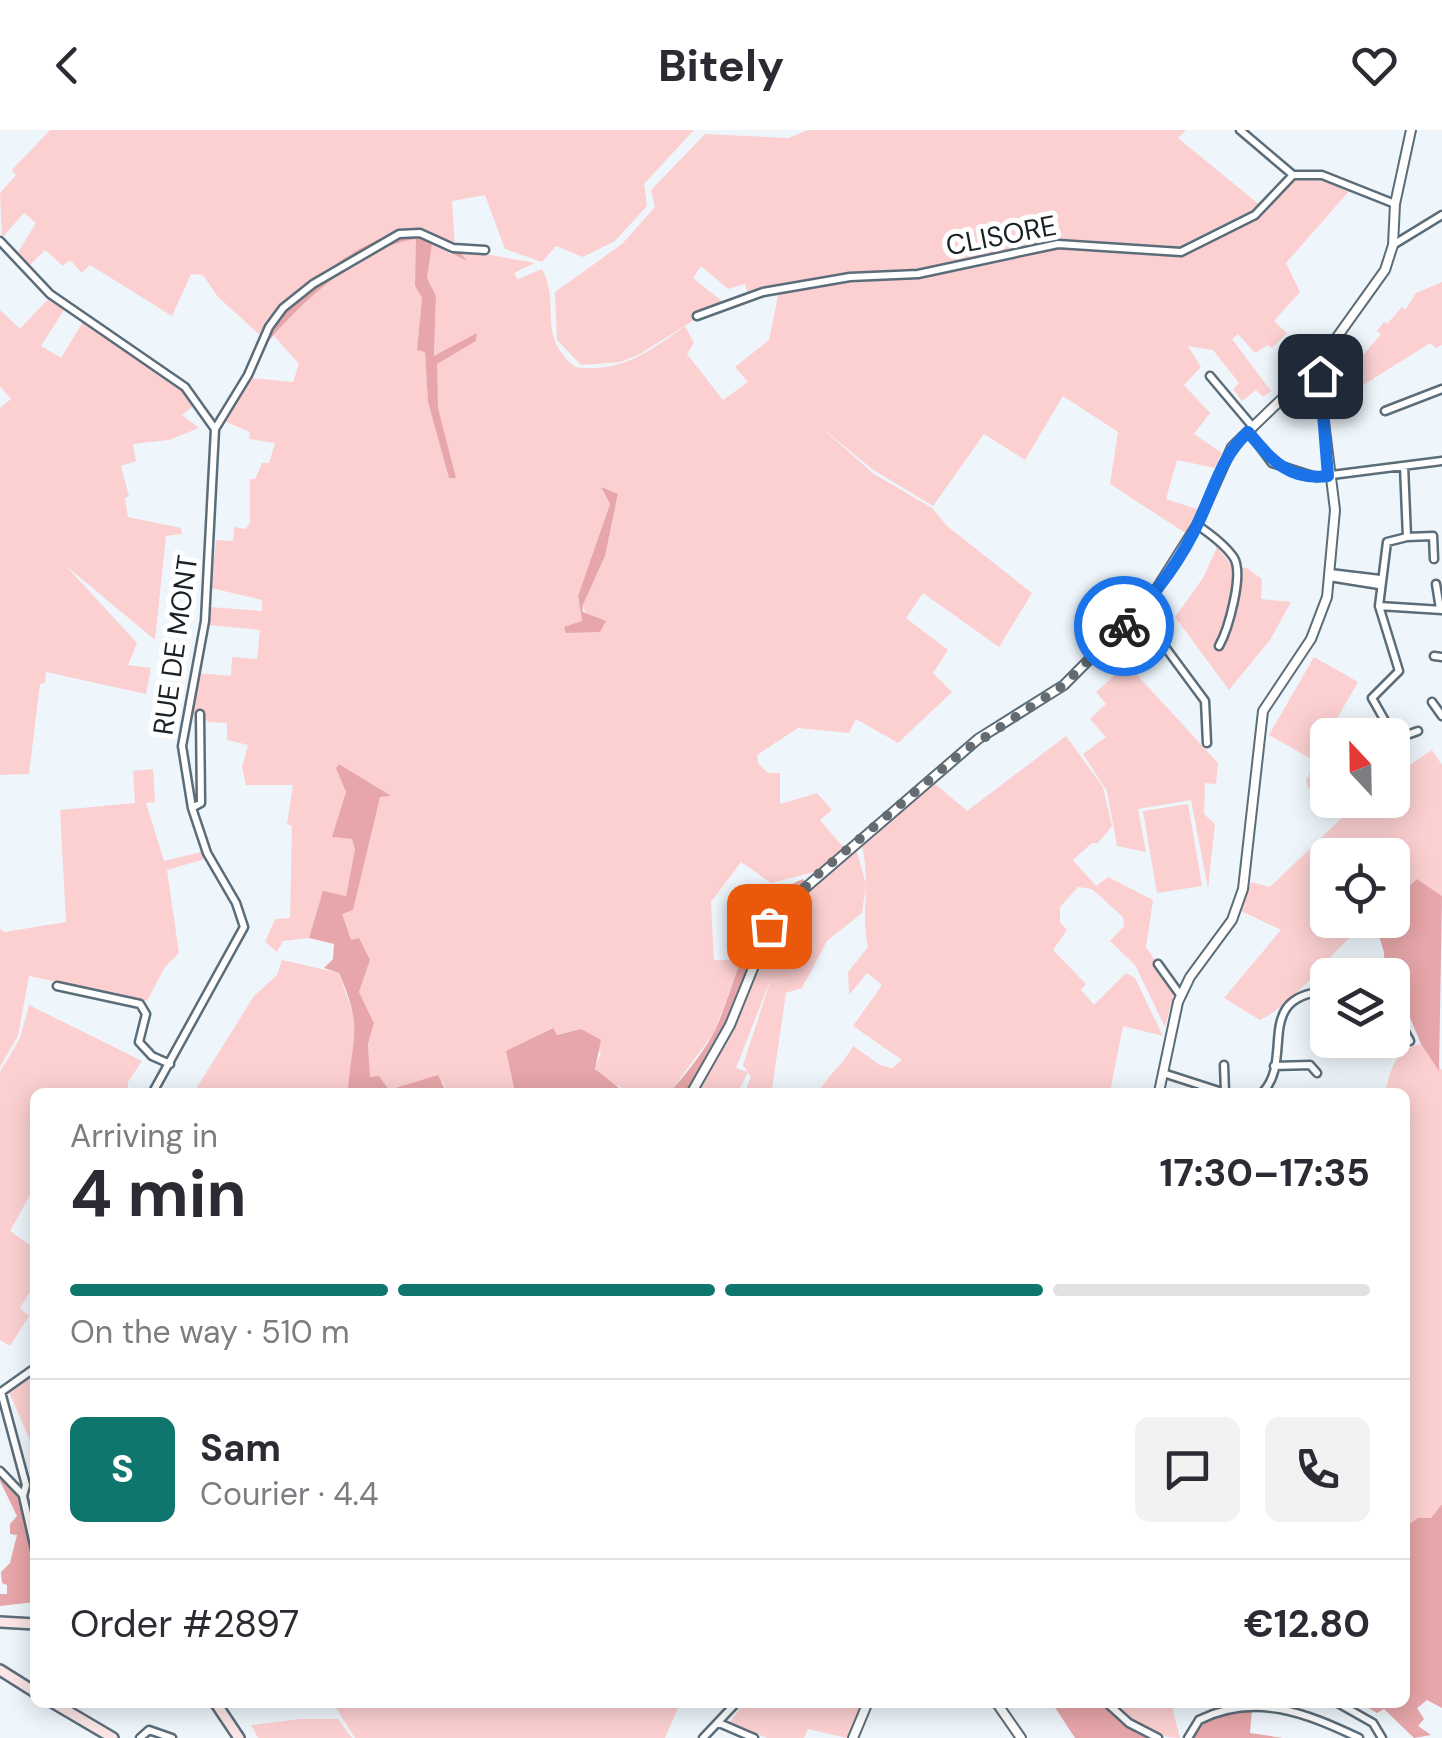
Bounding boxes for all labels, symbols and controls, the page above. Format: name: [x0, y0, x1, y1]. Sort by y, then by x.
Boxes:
text: Bitely: [658, 36, 784, 95]
icon: back: [40, 38, 95, 93]
icon: heart: [1347, 38, 1402, 93]
street label: CLISORE: [943, 207, 1059, 264]
pin: [1278, 334, 1363, 419]
icon: home: [1293, 349, 1348, 404]
street label: RUE DE MONT: [145, 553, 206, 737]
courier: [1074, 576, 1174, 676]
icon: bike: [1097, 599, 1152, 654]
north arrow: [1310, 718, 1410, 818]
map controls: [1310, 718, 1410, 1058]
button: locate: [1310, 838, 1410, 938]
pin: [727, 884, 812, 969]
icon: bag: [742, 899, 797, 954]
button: layers: [1310, 958, 1410, 1058]
text: Arriving in: [70, 1115, 218, 1157]
text: 17:30–17:35: [1160, 1148, 1370, 1198]
text: 4 min: [70, 1152, 247, 1236]
text: On the way · 510 m: [70, 1311, 350, 1353]
button: chat: [1135, 1417, 1240, 1522]
button: phone: [1265, 1417, 1370, 1522]
text: Sam: [200, 1423, 281, 1473]
text: S: [111, 1444, 134, 1494]
text: Courier · 4.4: [200, 1473, 378, 1515]
text: Order #2897: [70, 1599, 299, 1649]
text: €12.80: [1244, 1599, 1370, 1649]

